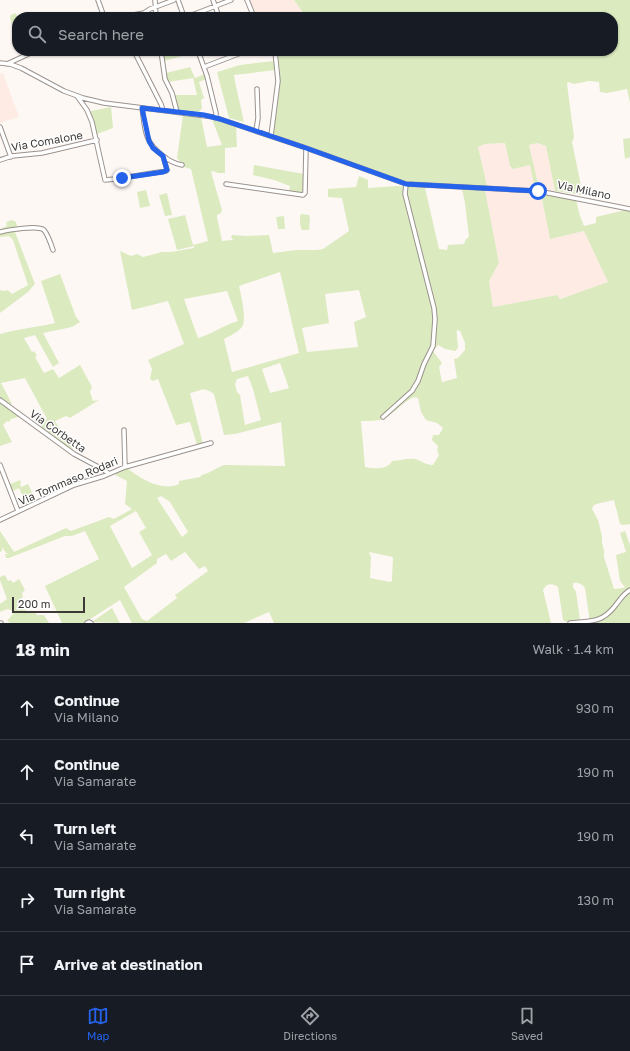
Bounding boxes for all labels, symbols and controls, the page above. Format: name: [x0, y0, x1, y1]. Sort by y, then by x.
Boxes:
search box: [12, 12, 618, 56]
icon: search: [26, 23, 48, 45]
text: Search here: [58, 25, 144, 43]
street label: Via Comalone: [10, 128, 84, 153]
route end: [113, 169, 131, 187]
street label: Via Milano: [556, 177, 613, 202]
route start: [529, 182, 547, 200]
street label: Via Corbetta: [28, 406, 89, 455]
street label: Via Tommaso Rodari: [16, 454, 120, 507]
scale bar: [12, 595, 85, 614]
text: 200 m: [18, 597, 51, 610]
text: 18 min: [16, 639, 70, 660]
text: Walk · 1.4 km: [533, 641, 614, 657]
text: Continue: [54, 691, 120, 709]
icon: ahead: [16, 697, 38, 719]
text: 930 m: [576, 700, 614, 716]
text: Via Milano: [54, 709, 119, 725]
text: Continue: [54, 755, 120, 773]
icon: ahead: [16, 761, 38, 783]
text: 190 m: [577, 764, 614, 780]
text: Via Samarate: [54, 773, 136, 789]
text: Turn left: [54, 819, 116, 837]
icon: left: [16, 825, 38, 847]
text: 190 m: [577, 828, 614, 844]
text: Via Samarate: [54, 837, 136, 853]
text: Turn right: [54, 883, 125, 901]
icon: right: [16, 889, 38, 911]
text: 130 m: [577, 892, 614, 908]
text: Via Samarate: [54, 901, 136, 917]
icon: arrive: [16, 953, 38, 975]
text: Arrive at destination: [54, 955, 203, 973]
tab: Map: [87, 1005, 109, 1042]
tab: Directions: [283, 1005, 337, 1042]
tab: Saved: [511, 1005, 543, 1042]

